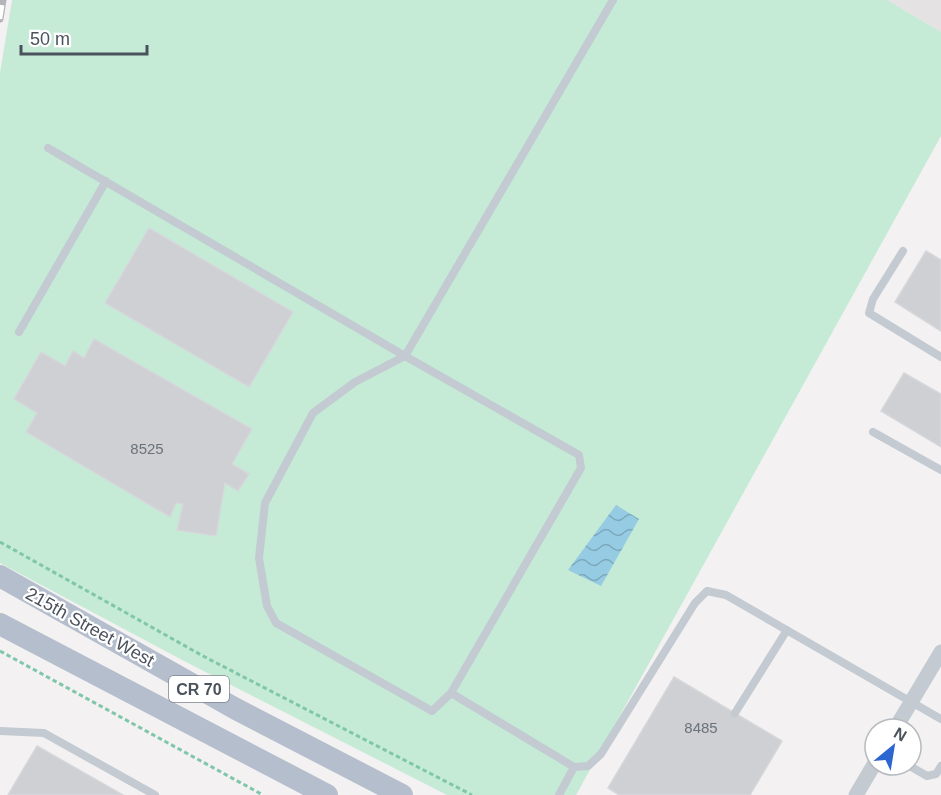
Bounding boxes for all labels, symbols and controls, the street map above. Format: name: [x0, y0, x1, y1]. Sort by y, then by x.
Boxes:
scale bar: [21, 18, 147, 56]
text: 50 m: [30, 29, 70, 49]
house number: 8525: [130, 440, 164, 457]
street label: 215th Street West: [22, 583, 158, 671]
road number: CR 70: [169, 676, 229, 702]
north arrow: [863, 717, 923, 777]
house number: 8485: [684, 719, 718, 736]
text: N: [891, 724, 910, 745]

